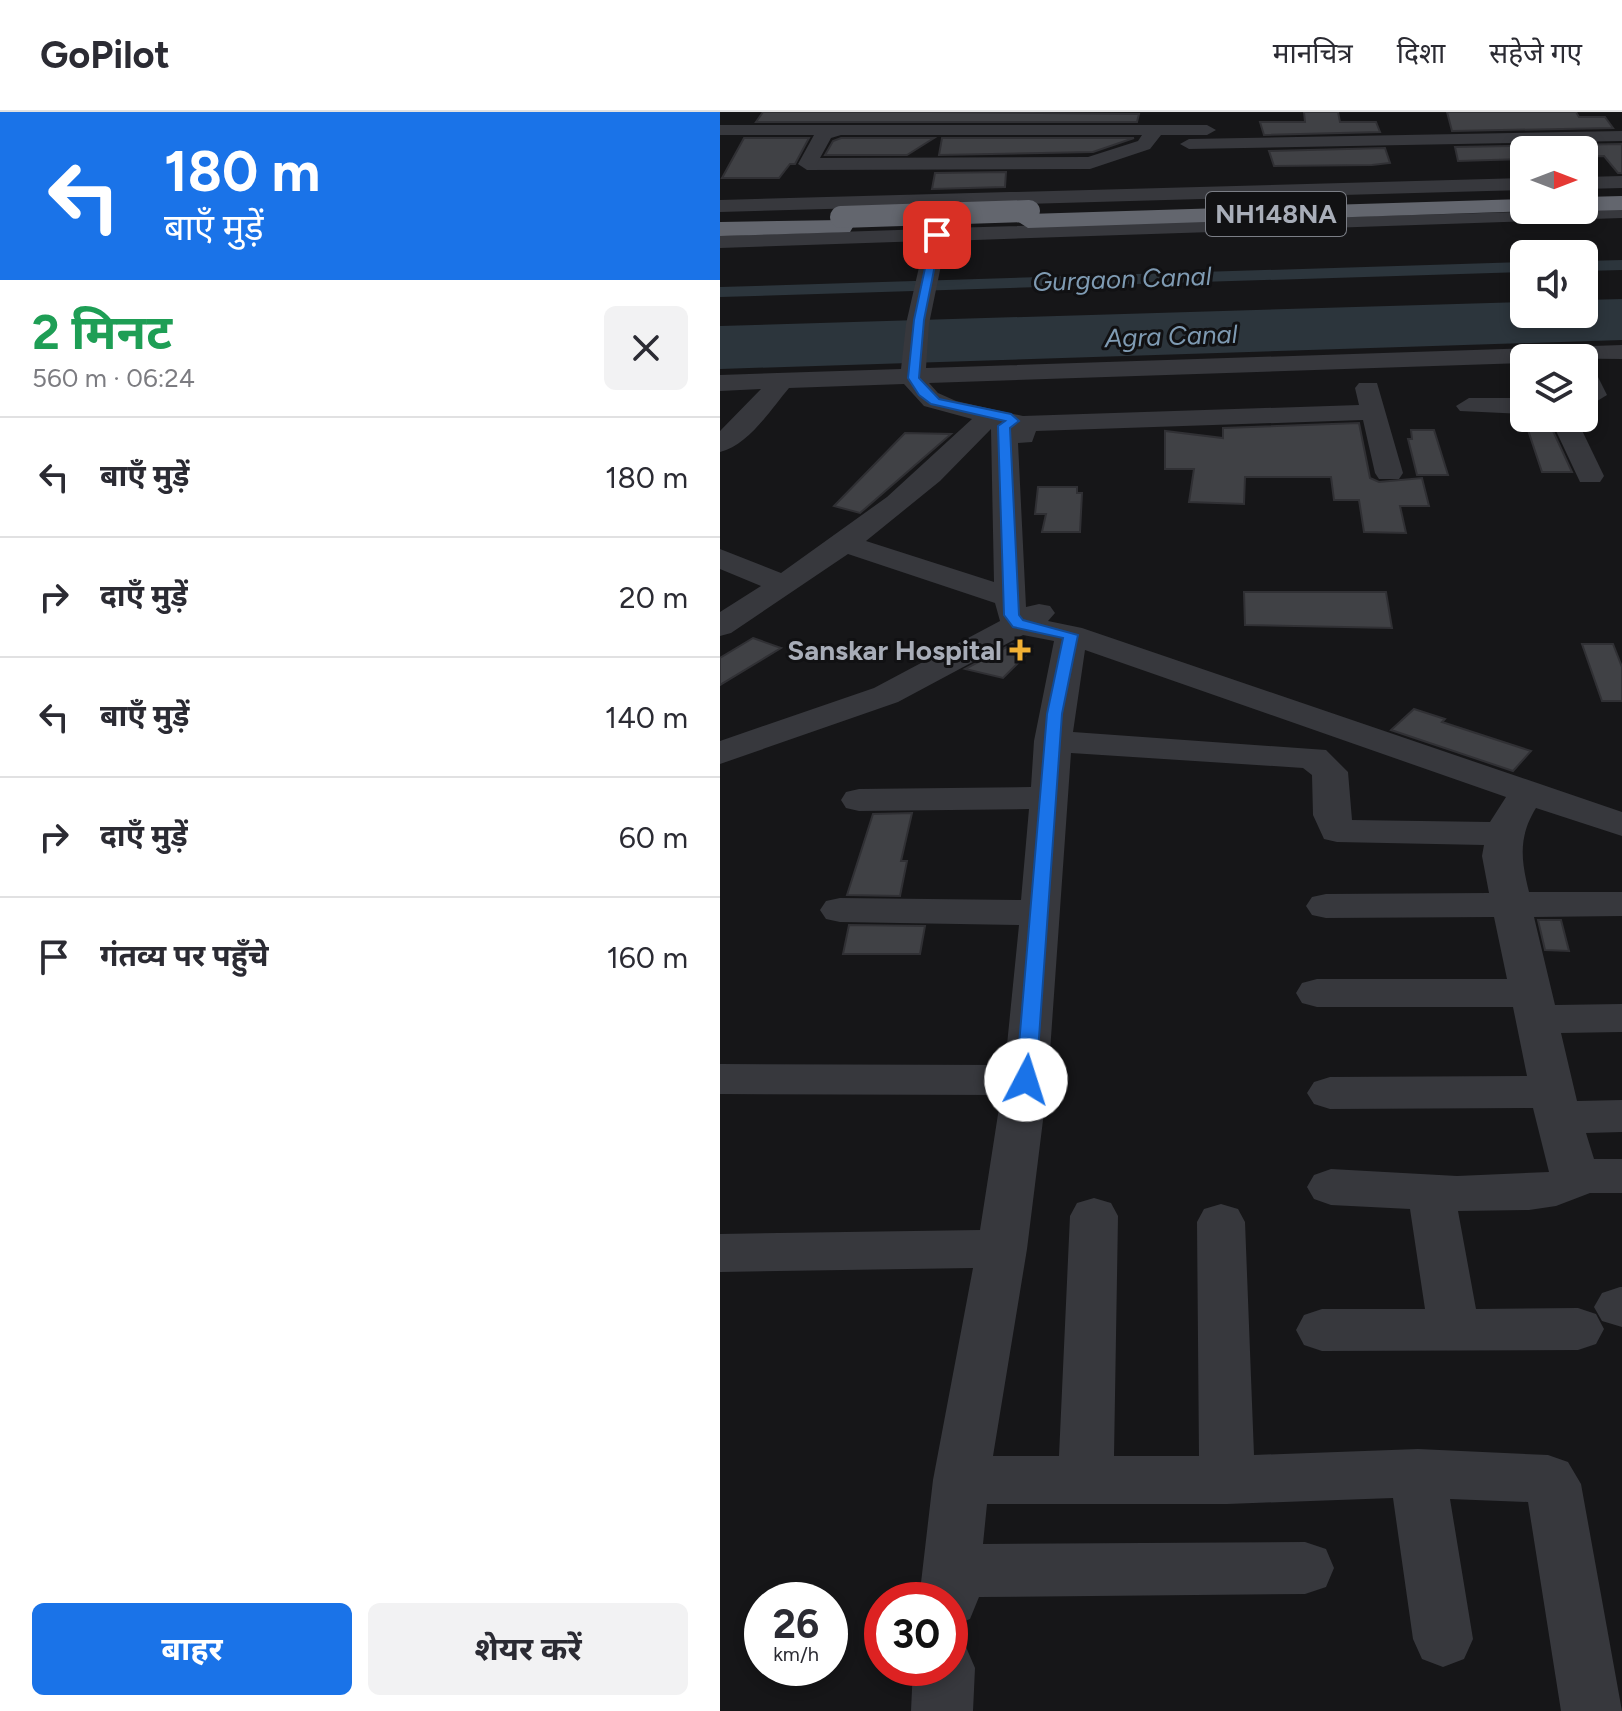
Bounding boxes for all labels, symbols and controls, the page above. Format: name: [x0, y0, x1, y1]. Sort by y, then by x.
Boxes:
text: GoPilot: [40, 32, 170, 78]
text: मानचित्र: [1273, 36, 1353, 70]
text: दिशा: [1397, 36, 1445, 70]
text: सहेजे गए: [1489, 36, 1582, 70]
north arrow: [1510, 136, 1598, 224]
map controls: [1510, 136, 1598, 432]
text: 180 m: [164, 138, 320, 205]
icon: left: [32, 144, 136, 248]
road number: NH148NA: [1206, 192, 1346, 236]
pin: [903, 201, 971, 269]
text: बाएँ मुड़ें: [164, 206, 263, 249]
icon: arrive: [915, 213, 959, 257]
button: sound: [1510, 240, 1598, 328]
water label: Gurgaon Canal: [1032, 260, 1212, 298]
text: 2 मिनट: [32, 303, 172, 361]
button: close: [604, 306, 688, 390]
water label: Agra Canal: [1103, 318, 1238, 354]
button: layers: [1510, 344, 1598, 432]
text: 560 m · 06:24: [32, 362, 195, 394]
icon: left: [32, 455, 76, 499]
text: बाएँ मुड़ें: [100, 457, 189, 494]
text: 180 m: [605, 459, 688, 496]
icon: right: [32, 575, 76, 619]
text: दाएँ मुड़ें: [100, 577, 188, 614]
text: 20 m: [619, 579, 688, 616]
place label: Sanskar Hospital: [787, 633, 1002, 667]
marker: Sanskar Hospital: [1009, 639, 1031, 661]
icon: left: [32, 695, 76, 739]
text: बाएँ मुड़ें: [100, 697, 189, 734]
text: 140 m: [605, 699, 688, 736]
icon: right: [32, 815, 76, 859]
text: दाएँ मुड़ें: [100, 817, 188, 854]
text: 60 m: [619, 819, 688, 856]
icon: arrive: [32, 935, 76, 979]
text: गंतव्य पर पहुँचे: [100, 937, 269, 974]
text: 160 m: [606, 939, 688, 976]
position arrow: [984, 1038, 1068, 1122]
speed limit sign: 30: [864, 1582, 968, 1686]
text: 26: [773, 1600, 819, 1648]
button: बाहर: [32, 1603, 352, 1695]
button: शेयर करें: [368, 1603, 688, 1695]
text: km/h: [773, 1642, 819, 1666]

